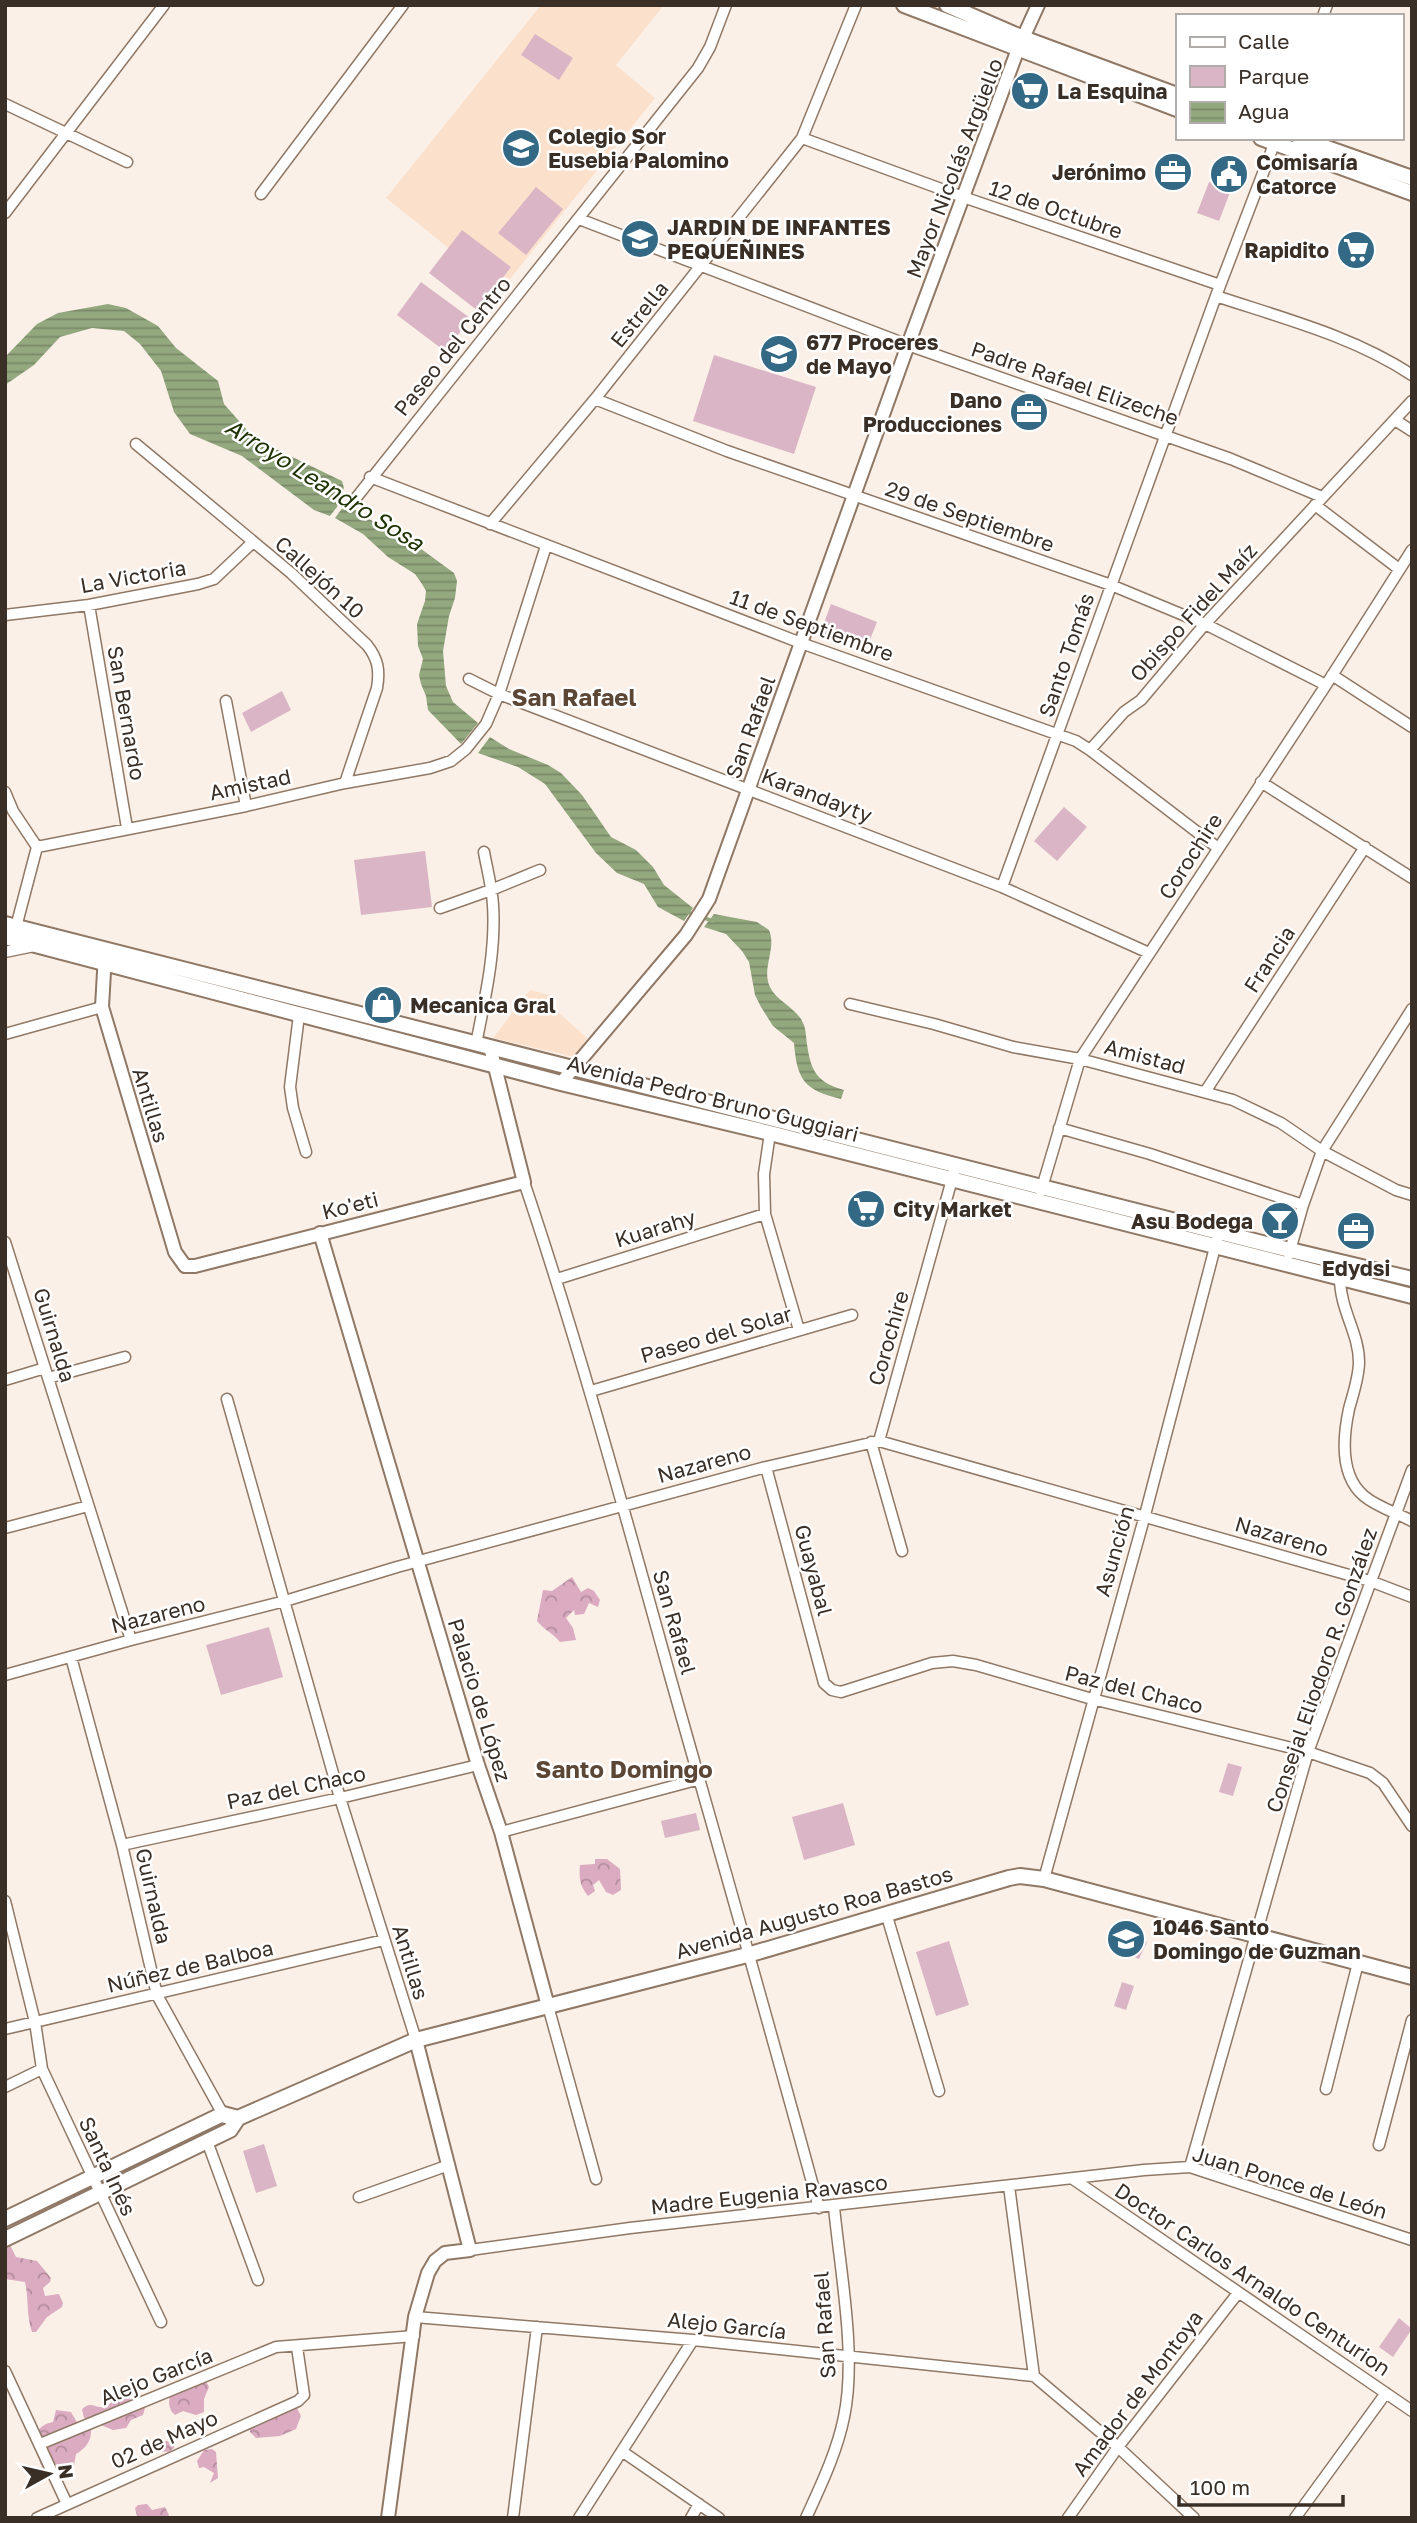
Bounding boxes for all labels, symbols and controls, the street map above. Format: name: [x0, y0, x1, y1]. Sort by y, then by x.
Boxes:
legend: [1176, 14, 1403, 140]
text: Calle: [1238, 28, 1290, 54]
street label: Mayor Nicolás Argüello: [900, 54, 1008, 282]
text: Parque: [1238, 63, 1309, 89]
supermarket icon: La Esquina: [1009, 70, 1051, 112]
place label: La Esquina: [1057, 78, 1168, 104]
text: Agua: [1238, 98, 1289, 124]
place label: Colegio Sor Eusebia Palomino: [548, 123, 729, 173]
school or university icon: Colegio Sor Eusebia Palomino: [500, 127, 542, 169]
place label: Comisaría Catorce: [1256, 149, 1358, 199]
office icon: Jerónimo: [1152, 151, 1194, 193]
public building icon: Comisaría Catorce: [1208, 153, 1250, 195]
place label: Jerónimo: [1052, 159, 1146, 185]
street label: 12 de Octubre: [986, 174, 1126, 244]
place label: JARDIN DE INFANTES PEQUEÑINES: [667, 214, 891, 264]
school or university icon: JARDIN DE INFANTES PEQUEÑINES: [619, 218, 661, 260]
supermarket icon: Rapidito: [1335, 229, 1377, 271]
place label: Rapidito: [1244, 237, 1329, 263]
street label: Paseo del Centro: [388, 271, 516, 421]
street label: Estrella: [604, 276, 674, 352]
place label: 677 Proceres de Mayo: [806, 329, 939, 379]
school or university icon: 677 Proceres de Mayo: [758, 333, 800, 375]
street label: Padre Rafael Elizeche: [968, 335, 1182, 431]
place label: Dano Producciones: [863, 387, 1002, 437]
office icon: Dano Producciones: [1008, 391, 1050, 433]
water label: Arroyo Leandro Sosa: [221, 412, 430, 557]
street label: 29 de Septiembre: [882, 475, 1058, 557]
street label: Callejón 10: [270, 530, 370, 624]
street label: Obispo Fidel Maíz: [1124, 537, 1262, 687]
street label: La Victoria: [78, 554, 188, 598]
street label: 11 de Septiembre: [727, 583, 897, 667]
street label: Santo Tomás: [1033, 590, 1099, 720]
street label: San Bernardo: [102, 644, 152, 782]
street label: San Rafael: [719, 672, 781, 782]
district label: San Rafael: [511, 682, 637, 711]
street label: Karandayty: [758, 762, 876, 828]
street label: Amistad: [207, 763, 293, 805]
street label: Corochire: [1153, 808, 1227, 904]
street label: Francia: [1238, 921, 1300, 997]
shop icon: Mecanica Gral: [362, 984, 404, 1026]
place label: Mecanica Gral: [410, 992, 556, 1018]
street label: Amistad: [1102, 1033, 1188, 1079]
street label: Avenida Pedro Bruno Guggiari: [564, 1049, 862, 1147]
street label: Antillas: [127, 1064, 175, 1146]
street label: Ko'eti: [319, 1185, 381, 1225]
supermarket icon: City Market: [845, 1188, 887, 1230]
place label: City Market: [893, 1196, 1012, 1222]
bar icon: Asu Bodega: [1259, 1200, 1301, 1242]
street label: Kuarahy: [612, 1203, 699, 1253]
place label: Asu Bodega: [1131, 1208, 1253, 1234]
office icon: Edydsi: [1335, 1210, 1377, 1252]
place label: Edydsi: [1322, 1255, 1390, 1281]
street label: Guirnalda: [28, 1285, 82, 1385]
street label: Corochire: [862, 1288, 914, 1388]
street label: Paseo del Solar: [637, 1300, 795, 1368]
street label: Nazareno: [654, 1438, 754, 1488]
street label: Asunción: [1089, 1503, 1139, 1599]
street label: Nazareno: [1232, 1510, 1332, 1562]
street label: Guayabal: [789, 1522, 839, 1618]
street label: Consejal Eliodoro R. González: [1260, 1524, 1382, 1816]
street label: San Rafael: [648, 1567, 702, 1677]
street label: Nazareno: [108, 1590, 208, 1638]
street label: Palacio de López: [443, 1615, 517, 1785]
street label: Paz del Chaco: [1062, 1659, 1206, 1719]
district label: Santo Domingo: [535, 1754, 713, 1783]
street label: Paz del Chaco: [224, 1760, 368, 1814]
street label: Guirnalda: [130, 1846, 178, 1946]
street label: Avenida Augusto Roa Bastos: [672, 1860, 956, 1964]
place label: 1046 Santo Domingo de Guzman: [1153, 1914, 1361, 1964]
school or university icon: 1046 Santo Domingo de Guzman: [1105, 1918, 1147, 1960]
street label: Antillas: [387, 1921, 435, 2003]
street label: Núñez de Balboa: [104, 1934, 276, 1998]
street label: Santa Inés: [74, 2112, 142, 2220]
street label: Juan Ponce de León: [1190, 2140, 1390, 2224]
street label: Madre Eugenia Ravasco: [649, 2169, 889, 2219]
street label: Doctor Carlos Arnaldo Centurion: [1110, 2177, 1396, 2381]
street label: San Rafael: [807, 2271, 841, 2379]
street label: Amador de Montoya: [1066, 2305, 1208, 2481]
street label: Alejo García: [666, 2306, 788, 2344]
street label: Alejo García: [96, 2342, 216, 2410]
street label: 02 de Mayo: [107, 2404, 221, 2474]
north arrow: [14, 2439, 84, 2509]
text: N: [54, 2463, 79, 2480]
scale bar: [1179, 2464, 1344, 2508]
text: 100 m: [1190, 2474, 1250, 2500]

